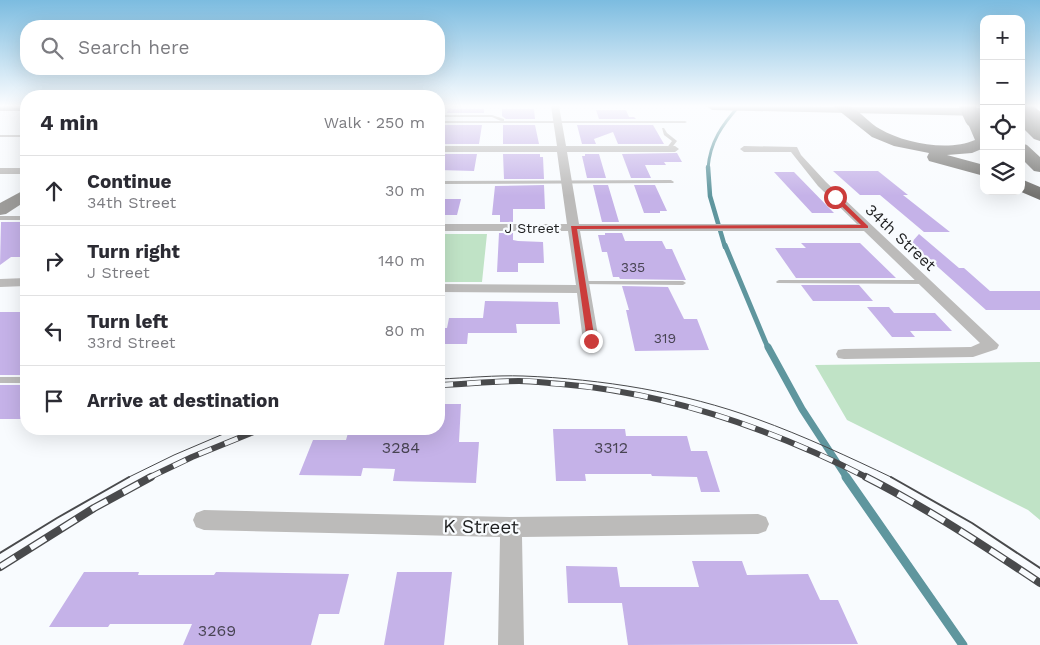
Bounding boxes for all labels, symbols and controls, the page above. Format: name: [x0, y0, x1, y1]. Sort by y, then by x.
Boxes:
map controls: [980, 15, 1025, 195]
button: +: [980, 15, 1025, 60]
search box: [20, 20, 445, 75]
icon: search: [38, 34, 66, 62]
text: Search here: [78, 36, 189, 59]
button: −: [980, 60, 1025, 105]
button: locate: [980, 105, 1025, 150]
text: 4 min: [40, 110, 98, 135]
text: Walk · 250 m: [324, 113, 425, 132]
button: layers: [980, 150, 1025, 195]
text: Continue: [87, 170, 171, 193]
icon: ahead: [40, 177, 68, 205]
text: 30 m: [385, 181, 425, 200]
route start: [824, 186, 847, 209]
text: 34th Street: [87, 193, 176, 212]
street label: 34th Street: [862, 200, 940, 275]
street label: J Street: [505, 220, 560, 236]
text: Turn right: [87, 240, 180, 263]
icon: right: [40, 247, 68, 275]
text: 140 m: [378, 251, 425, 270]
house number: 335: [621, 259, 645, 275]
text: J Street: [87, 263, 150, 282]
text: Turn left: [87, 310, 168, 333]
icon: left: [40, 317, 68, 345]
text: 80 m: [384, 321, 425, 340]
route end: [580, 330, 603, 353]
house number: 319: [654, 330, 676, 346]
text: 33rd Street: [87, 333, 176, 352]
icon: arrive: [40, 387, 68, 415]
text: Arrive at destination: [87, 389, 279, 412]
house number: 3284: [382, 438, 420, 457]
house number: 3312: [594, 438, 628, 457]
street label: K Street: [443, 514, 519, 539]
house number: 3269: [198, 621, 236, 640]

